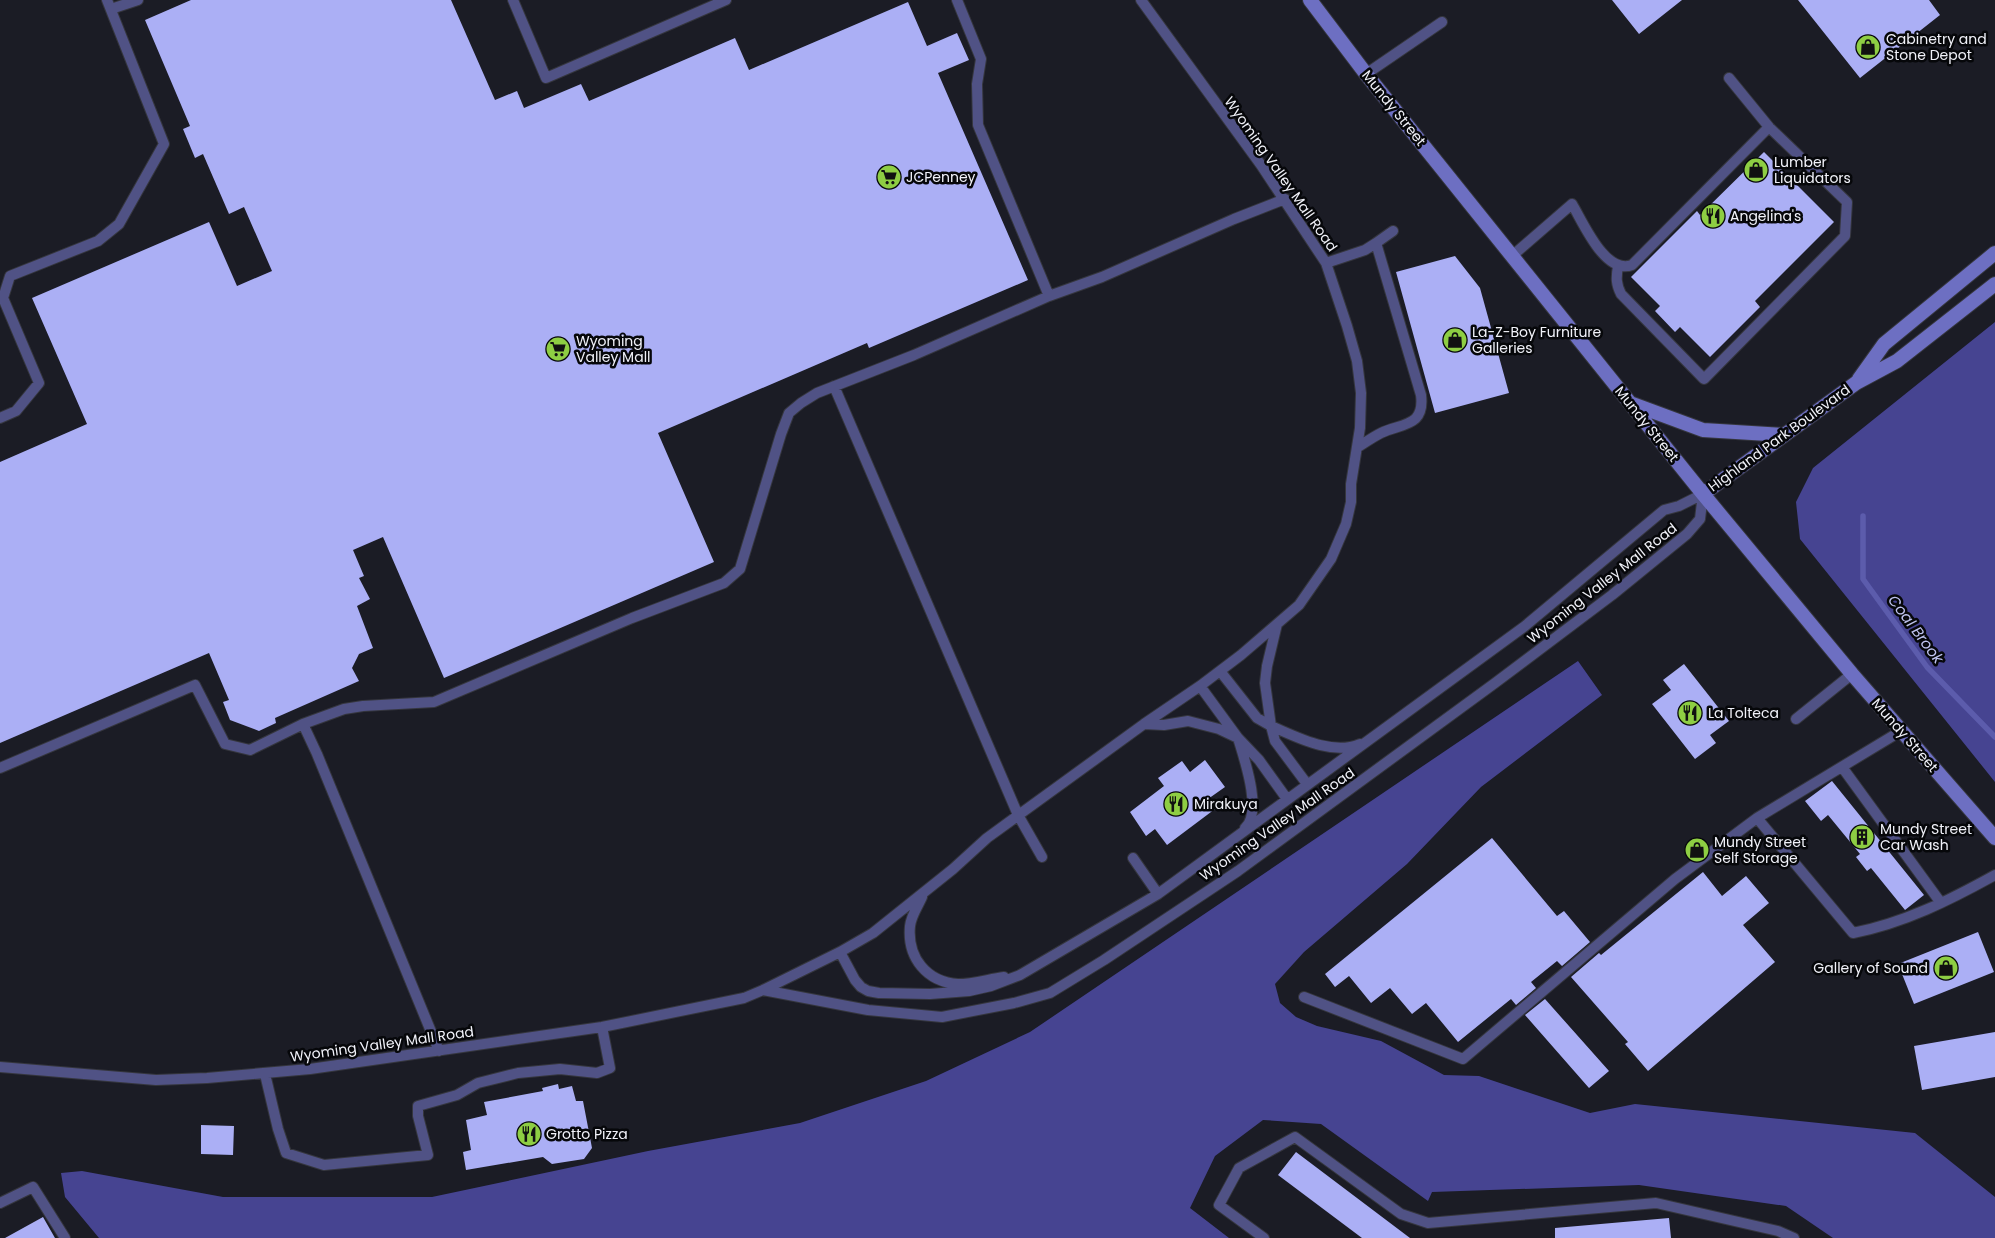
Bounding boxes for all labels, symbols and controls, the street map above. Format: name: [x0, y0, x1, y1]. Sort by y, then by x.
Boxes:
place label: Cabinetry and Stone Depot: [1886, 29, 1987, 65]
shop icon: Cabinetry and Stone Depot: [1855, 34, 1881, 60]
street label: Mundy Street: [1357, 66, 1431, 150]
street label: Wyoming Valley Mall Road: [1220, 92, 1342, 256]
place label: Lumber Liquidators: [1774, 152, 1851, 188]
shop icon: Lumber Liquidators: [1743, 157, 1769, 183]
supermarket icon: JCPenney: [876, 164, 902, 190]
place label: JCPenney: [906, 167, 976, 187]
restaurant icon: Angelina's: [1700, 203, 1726, 229]
place label: Angelina's: [1730, 206, 1801, 226]
place label: La-Z-Boy Furniture Galleries: [1472, 322, 1602, 358]
shop icon: La-Z-Boy Furniture Galleries: [1442, 327, 1468, 353]
place label: Wyoming Valley Mall: [576, 331, 651, 367]
supermarket icon: Wyoming Valley Mall: [545, 336, 571, 362]
street label: Highland Park Boulevard: [1704, 380, 1854, 496]
street label: Mundy Street: [1610, 382, 1684, 466]
street label: Wyoming Valley Mall Road: [1523, 518, 1681, 648]
water label: Coal Brook: [1883, 590, 1950, 669]
street label: Mundy Street: [1867, 694, 1943, 776]
restaurant icon: La Tolteca: [1677, 700, 1703, 726]
place label: La Tolteca: [1708, 703, 1779, 723]
street label: Wyoming Valley Mall Road: [1195, 763, 1359, 885]
restaurant icon: Mirakuya: [1163, 791, 1189, 817]
place label: Mirakuya: [1194, 794, 1258, 814]
place label: Mundy Street Car Wash: [1880, 819, 1972, 855]
building icon: Mundy Street Car Wash: [1849, 824, 1875, 850]
place label: Mundy Street Self Storage: [1714, 832, 1806, 868]
shop icon: Mundy Street Self Storage: [1684, 837, 1710, 863]
shop icon: Gallery of Sound: [1933, 955, 1959, 981]
place label: Gallery of Sound: [1813, 958, 1928, 978]
street label: Wyoming Valley Mall Road: [289, 1021, 475, 1067]
restaurant icon: Grotto Pizza: [516, 1121, 542, 1147]
place label: Grotto Pizza: [546, 1124, 628, 1144]

